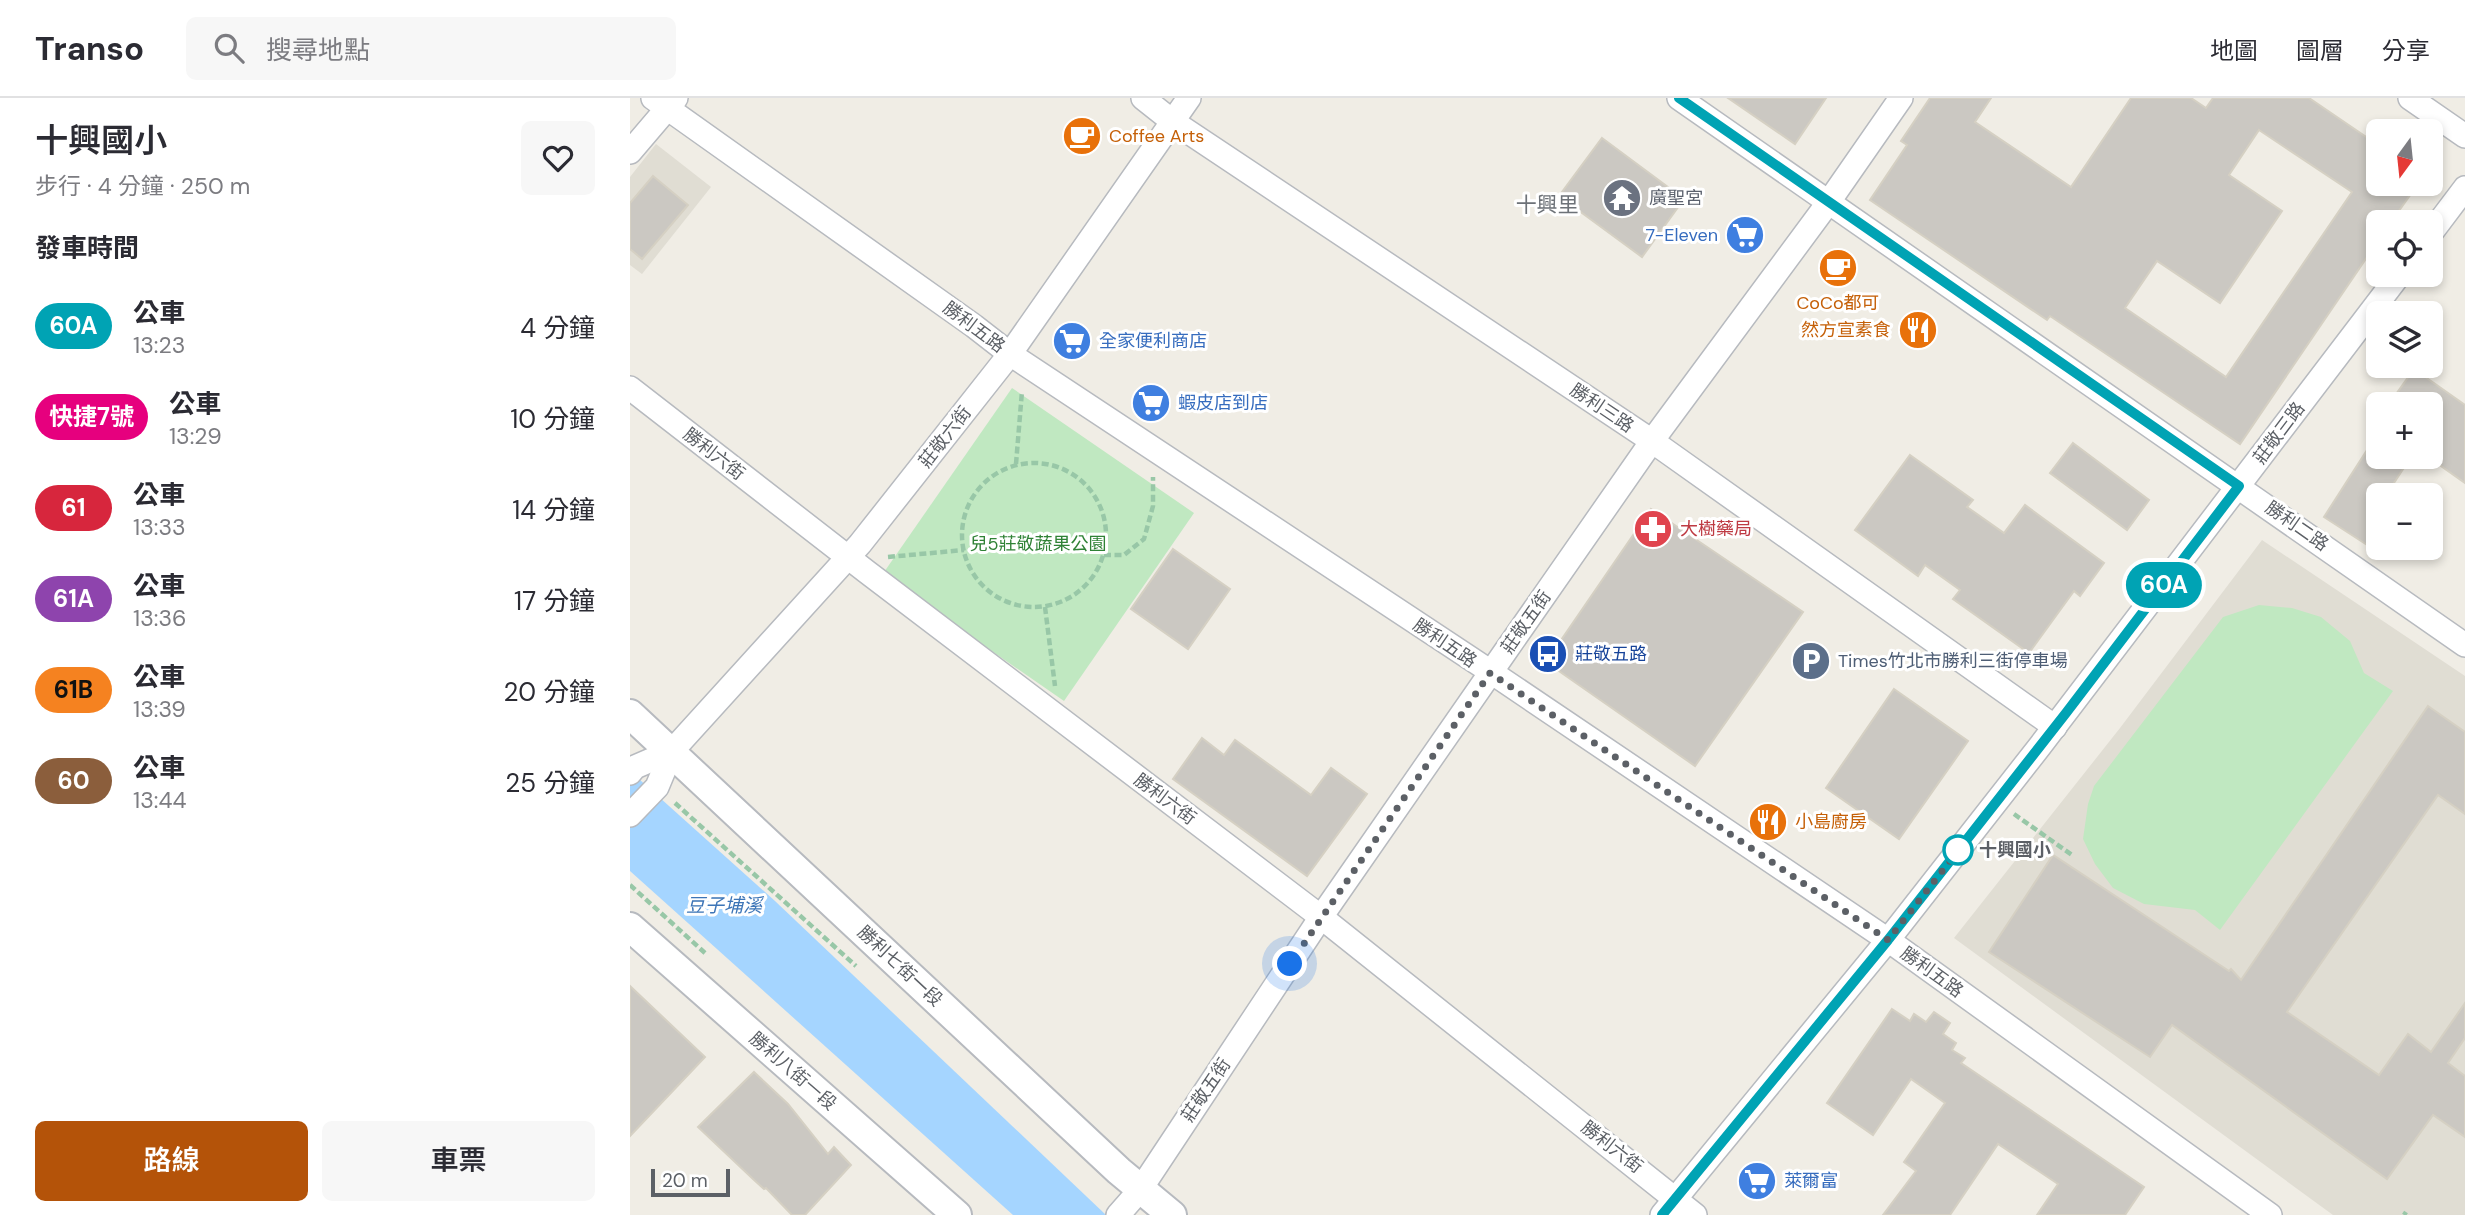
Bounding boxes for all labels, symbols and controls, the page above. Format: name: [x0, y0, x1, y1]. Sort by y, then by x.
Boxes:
search box: [186, 17, 676, 80]
text: Transo: [35, 27, 144, 70]
icon: search: [210, 29, 248, 67]
text: 搜尋地點: [266, 33, 370, 67]
text: 地圖: [2210, 35, 2258, 66]
text: 圖層: [2296, 35, 2344, 66]
text: 分享: [2382, 35, 2430, 66]
cafe icon: Coffee Arts: [1061, 115, 1103, 157]
text: 十興國小: [35, 119, 167, 162]
north arrow: [2366, 119, 2443, 196]
map controls: [2366, 119, 2443, 560]
button: heart: [521, 121, 595, 195]
place label: Coffee Arts: [1109, 124, 1204, 148]
text: 步行 · 4 分鐘 · 250 m: [35, 171, 250, 201]
temple icon: 廣聖宮: [1601, 177, 1643, 219]
place label: 廣聖宮: [1649, 186, 1703, 210]
district label: 十興里: [1516, 191, 1579, 219]
button: locate: [2366, 210, 2443, 287]
supermarket icon: 7-Eleven: [1724, 214, 1766, 256]
place label: 7-Eleven: [1646, 223, 1718, 247]
text: 發車時間: [35, 231, 139, 265]
cafe icon: CoCo都可: [1817, 247, 1859, 289]
place label: CoCo都可: [1796, 291, 1880, 315]
text: 公車: [133, 296, 185, 330]
street label: 勝利五路: [938, 296, 1010, 358]
button: layers: [2366, 301, 2443, 378]
restaurant icon: 然方宣素食: [1897, 309, 1939, 351]
text: 60A: [49, 310, 98, 341]
text: 4 分鐘: [520, 311, 595, 345]
place label: 然方宣素食: [1801, 318, 1891, 342]
supermarket icon: 全家便利商店: [1051, 320, 1093, 362]
place label: 全家便利商店: [1099, 329, 1207, 353]
text: 13:23: [133, 330, 185, 360]
street label: 勝利三路: [1565, 378, 1639, 438]
supermarket icon: 蝦皮店到店: [1130, 382, 1172, 424]
text: 公車: [169, 387, 221, 421]
place label: 蝦皮店到店: [1178, 391, 1268, 415]
button: +: [2366, 392, 2443, 469]
street label: 莊敬三路: [2248, 397, 2310, 469]
text: 快捷7號: [49, 401, 134, 432]
street label: 莊敬六街: [913, 401, 977, 473]
text: 10 分鐘: [510, 402, 595, 436]
text: 13:29: [169, 421, 222, 451]
street label: 勝利六街: [678, 422, 750, 486]
text: 公車: [133, 478, 185, 512]
button: −: [2366, 483, 2443, 560]
text: 61: [62, 492, 85, 523]
text: 14 分鐘: [512, 493, 595, 527]
street label: 勝利二路: [2261, 496, 2333, 556]
pharmacy icon: 大樹藥局: [1632, 508, 1674, 550]
text: 13:33: [133, 512, 186, 542]
place label: 大樹藥局: [1680, 517, 1752, 541]
park label: 兒5莊敬蔬果公園: [970, 532, 1106, 556]
line badge: 60A: [2124, 562, 2204, 608]
text: 公車: [133, 569, 185, 603]
text: 60A: [2140, 569, 2188, 600]
text: 61A: [53, 583, 94, 614]
text: 17 分鐘: [514, 584, 595, 618]
street label: 莊敬五街: [1496, 586, 1556, 658]
text: 13:36: [133, 603, 186, 633]
street label: 勝利五路: [1408, 613, 1482, 673]
bus stop icon: 莊敬五路: [1527, 633, 1569, 675]
parking icon: Times竹北市勝利三街停車場: [1790, 640, 1832, 682]
place label: 莊敬五路: [1575, 642, 1647, 666]
place label: Times竹北市勝利三街停車場: [1838, 649, 2068, 673]
text: 公車: [133, 660, 185, 694]
text: 61B: [54, 674, 93, 705]
text: 20 分鐘: [504, 675, 595, 709]
text: 13:39: [133, 694, 186, 724]
text: 公車: [133, 751, 185, 785]
text: 60: [57, 765, 90, 796]
text: 25 分鐘: [505, 766, 595, 800]
street label: 勝利六街: [1129, 768, 1201, 830]
text: 13:44: [133, 785, 186, 815]
restaurant icon: 小島廚房: [1747, 801, 1789, 843]
place label: 小島廚房: [1795, 810, 1867, 834]
marker: 十興國小: [1943, 835, 1973, 865]
place label: 十興國小: [1979, 838, 2051, 862]
water label: 豆子埔溪: [686, 893, 765, 918]
street label: 勝利七街一段: [852, 920, 948, 1012]
street label: 勝利五路: [1896, 941, 1968, 1003]
your location: [1272, 946, 1307, 981]
street label: 勝利八街一段: [744, 1027, 842, 1115]
street label: 莊敬五街: [1176, 1053, 1236, 1127]
street label: 勝利六街: [1576, 1115, 1648, 1179]
button: 路線: [35, 1121, 308, 1201]
button: 車票: [322, 1121, 595, 1201]
supermarket icon: 萊爾富: [1736, 1160, 1778, 1202]
scale bar: [651, 1166, 730, 1198]
text: 20 m: [662, 1168, 708, 1193]
place label: 萊爾富: [1784, 1169, 1838, 1193]

